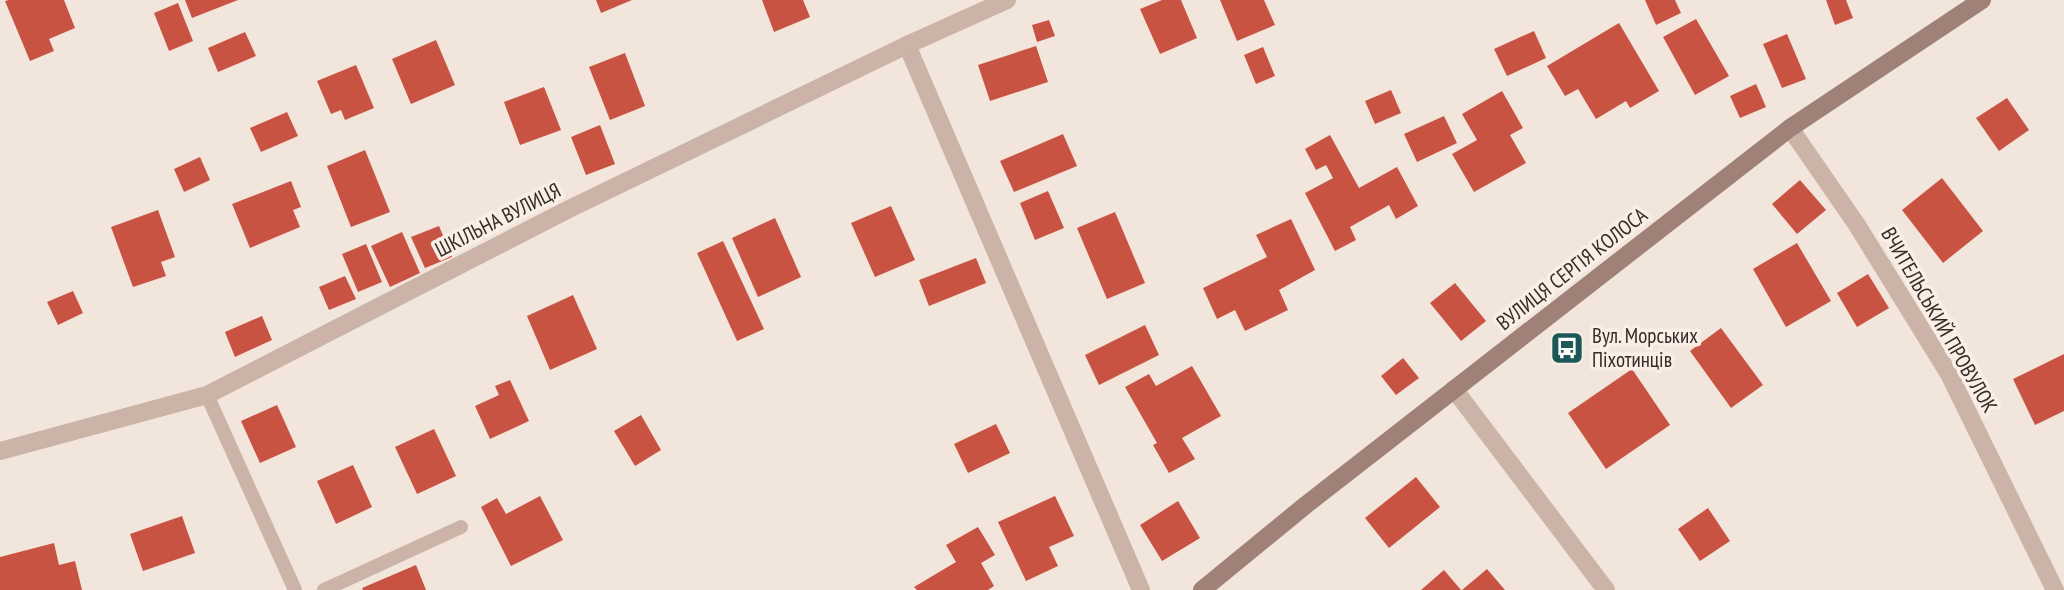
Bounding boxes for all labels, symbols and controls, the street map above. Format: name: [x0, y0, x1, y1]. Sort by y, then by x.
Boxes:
street label: ШКІЛЬНА ВУЛИЦЯ: [431, 176, 565, 263]
street label: ВУЛИЦЯ СЕРГІЯ КОЛОСА: [1491, 201, 1653, 336]
street label: ВЧИТЕЛЬСЬКИЙ ПРОВУЛОК: [1875, 222, 2004, 417]
place label: Вул. Морських Піхотинців: [1592, 322, 1698, 373]
bus stop icon: Вул. Морських Піхотинців: [1548, 329, 1586, 367]

